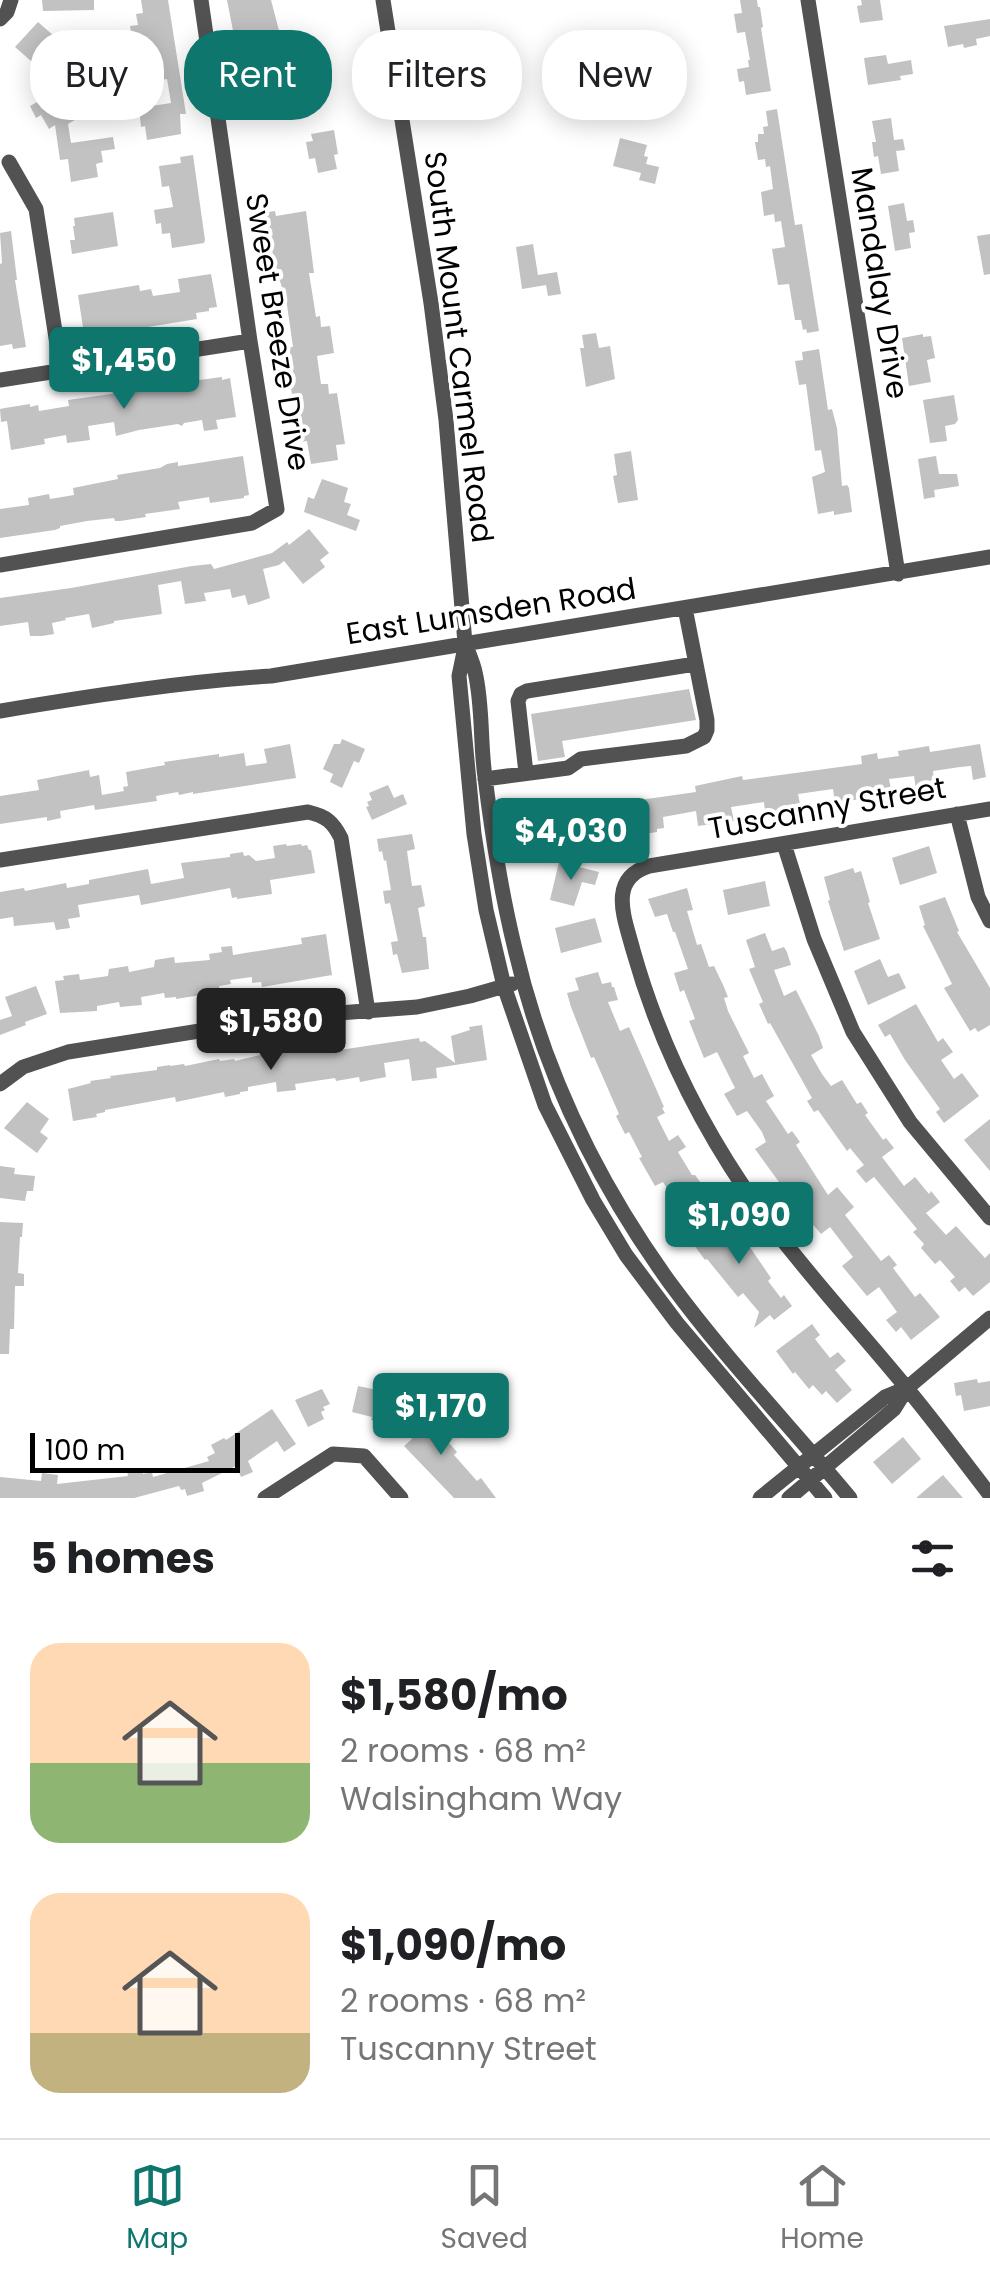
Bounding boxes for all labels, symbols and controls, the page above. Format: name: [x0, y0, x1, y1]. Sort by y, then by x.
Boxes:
chip: Buy: [30, 30, 164, 120]
chip: Rent: [184, 30, 332, 120]
chip: Filters: [352, 30, 522, 120]
chip: New: [542, 30, 687, 120]
street label: South Mount Carmel Road: [414, 149, 504, 545]
street label: Mandalay Drive: [840, 164, 920, 402]
street label: Sweet Breeze Drive: [235, 190, 321, 474]
pin: $1,450: [43, 327, 205, 412]
text: $1,450: [71, 337, 177, 382]
street label: East Lumsden Road: [343, 567, 639, 655]
street label: Tuscanny Street: [705, 766, 949, 850]
pin: $4,030: [490, 798, 652, 883]
text: $4,030: [515, 808, 628, 853]
pin: $1,580: [190, 988, 352, 1073]
text: $1,580: [219, 998, 323, 1043]
pin: $1,090: [658, 1182, 820, 1267]
text: $1,090: [687, 1192, 791, 1237]
pin: $1,170: [360, 1373, 522, 1458]
text: $1,170: [395, 1383, 487, 1428]
scale bar: [30, 1428, 240, 1472]
text: 100 m: [45, 1431, 125, 1470]
text: 5 homes: [30, 1529, 215, 1588]
icon: filters: [905, 1531, 960, 1586]
text: $1,580/mo: [340, 1666, 568, 1725]
icon: home: [110, 1683, 230, 1803]
text: 2 rooms · 68 m²: [340, 1728, 586, 1773]
text: Walsingham Way: [340, 1776, 622, 1821]
text: $1,090/mo: [340, 1916, 566, 1975]
icon: home: [110, 1933, 230, 2053]
text: 2 rooms · 68 m²: [340, 1978, 586, 2023]
text: Tuscanny Street: [340, 2026, 597, 2071]
tab: Map: [126, 2158, 188, 2260]
tab: Saved: [441, 2158, 528, 2260]
tab: Home: [780, 2158, 864, 2260]

